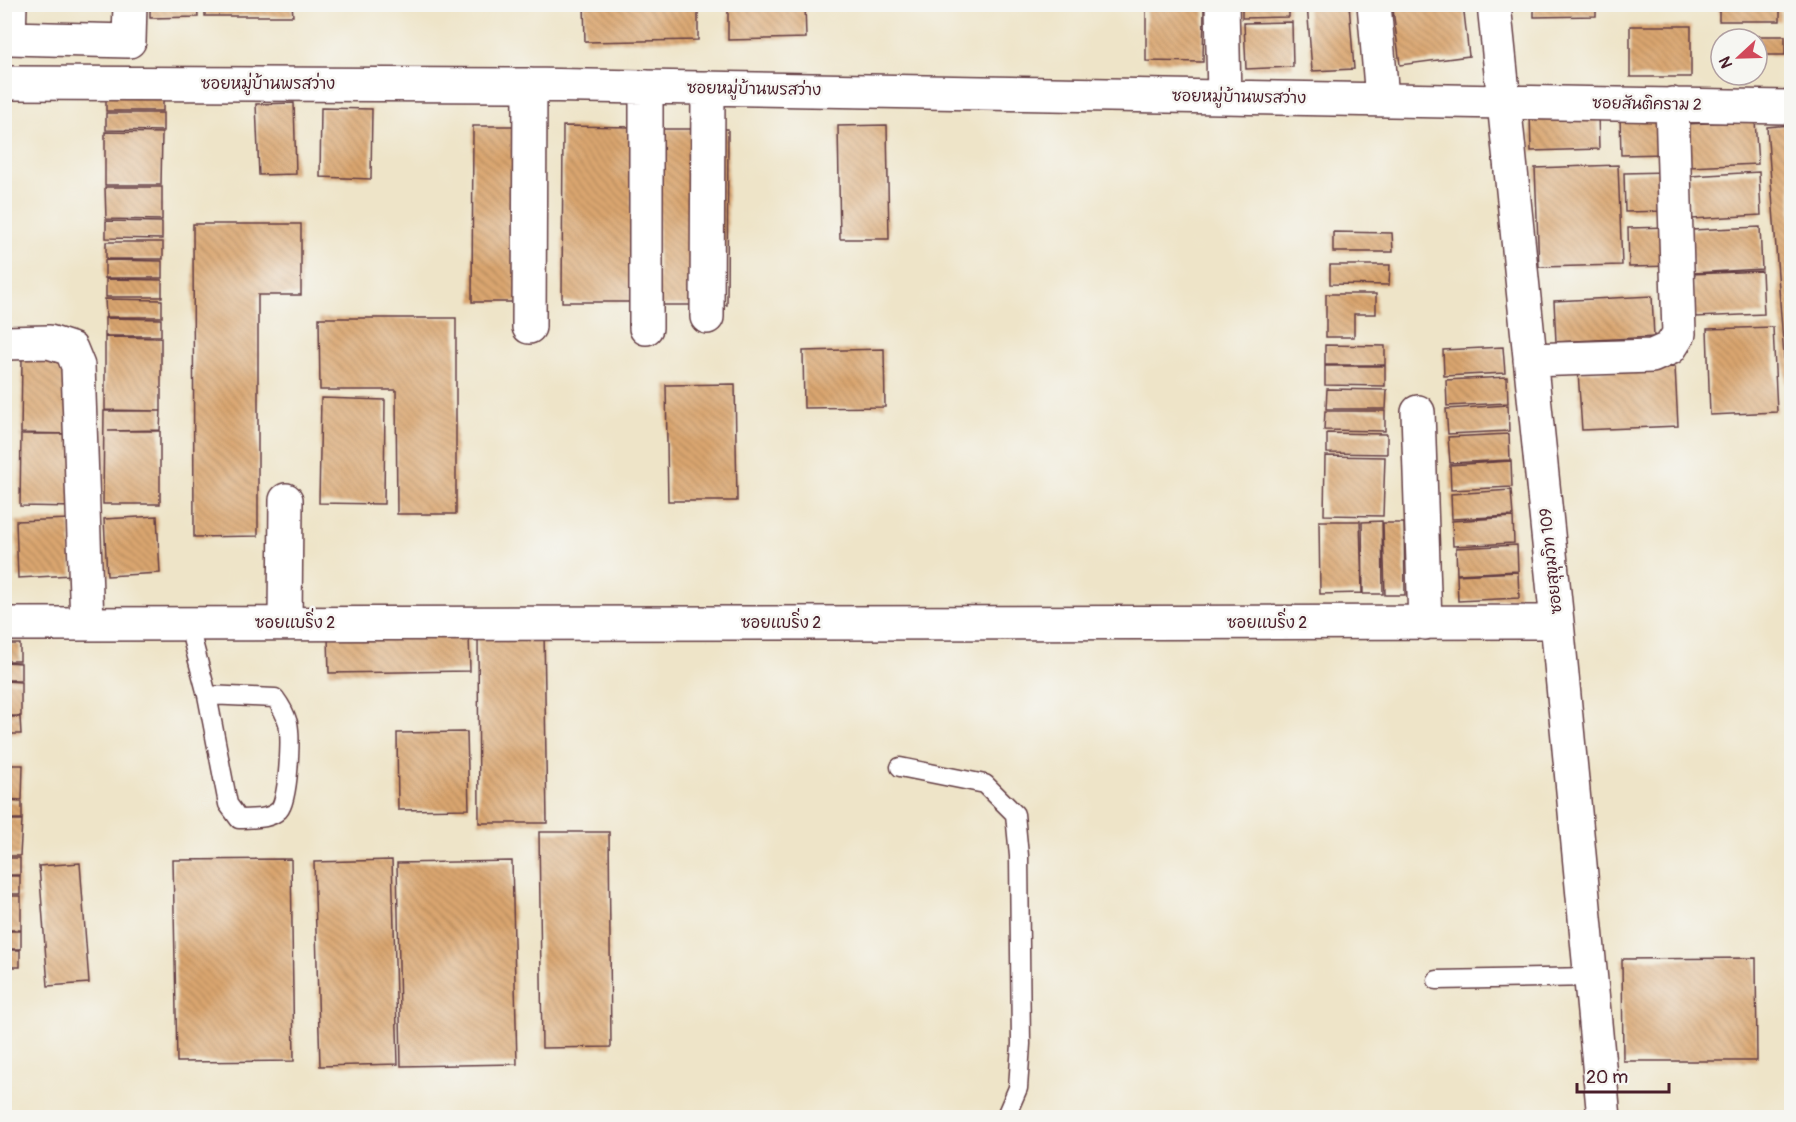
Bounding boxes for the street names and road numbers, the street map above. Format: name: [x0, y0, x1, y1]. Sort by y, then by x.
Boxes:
street label: ซอยหมู่บ้านพรสว่าง: [201, 72, 335, 96]
street label: ซอยหมู่บ้านพรสว่าง: [687, 76, 821, 102]
street label: ซอยหมู่บ้านพรสว่าง: [1172, 84, 1306, 110]
street label: ซอยสันติคราม 2: [1592, 92, 1702, 115]
street label: ซอยสุขุมวิท 109: [1534, 507, 1569, 615]
street label: ซอยแบริ่ง 2: [255, 608, 335, 633]
street label: ซอยแบริ่ง 2: [741, 608, 821, 633]
street label: ซอยแบริ่ง 2: [1227, 608, 1307, 633]

